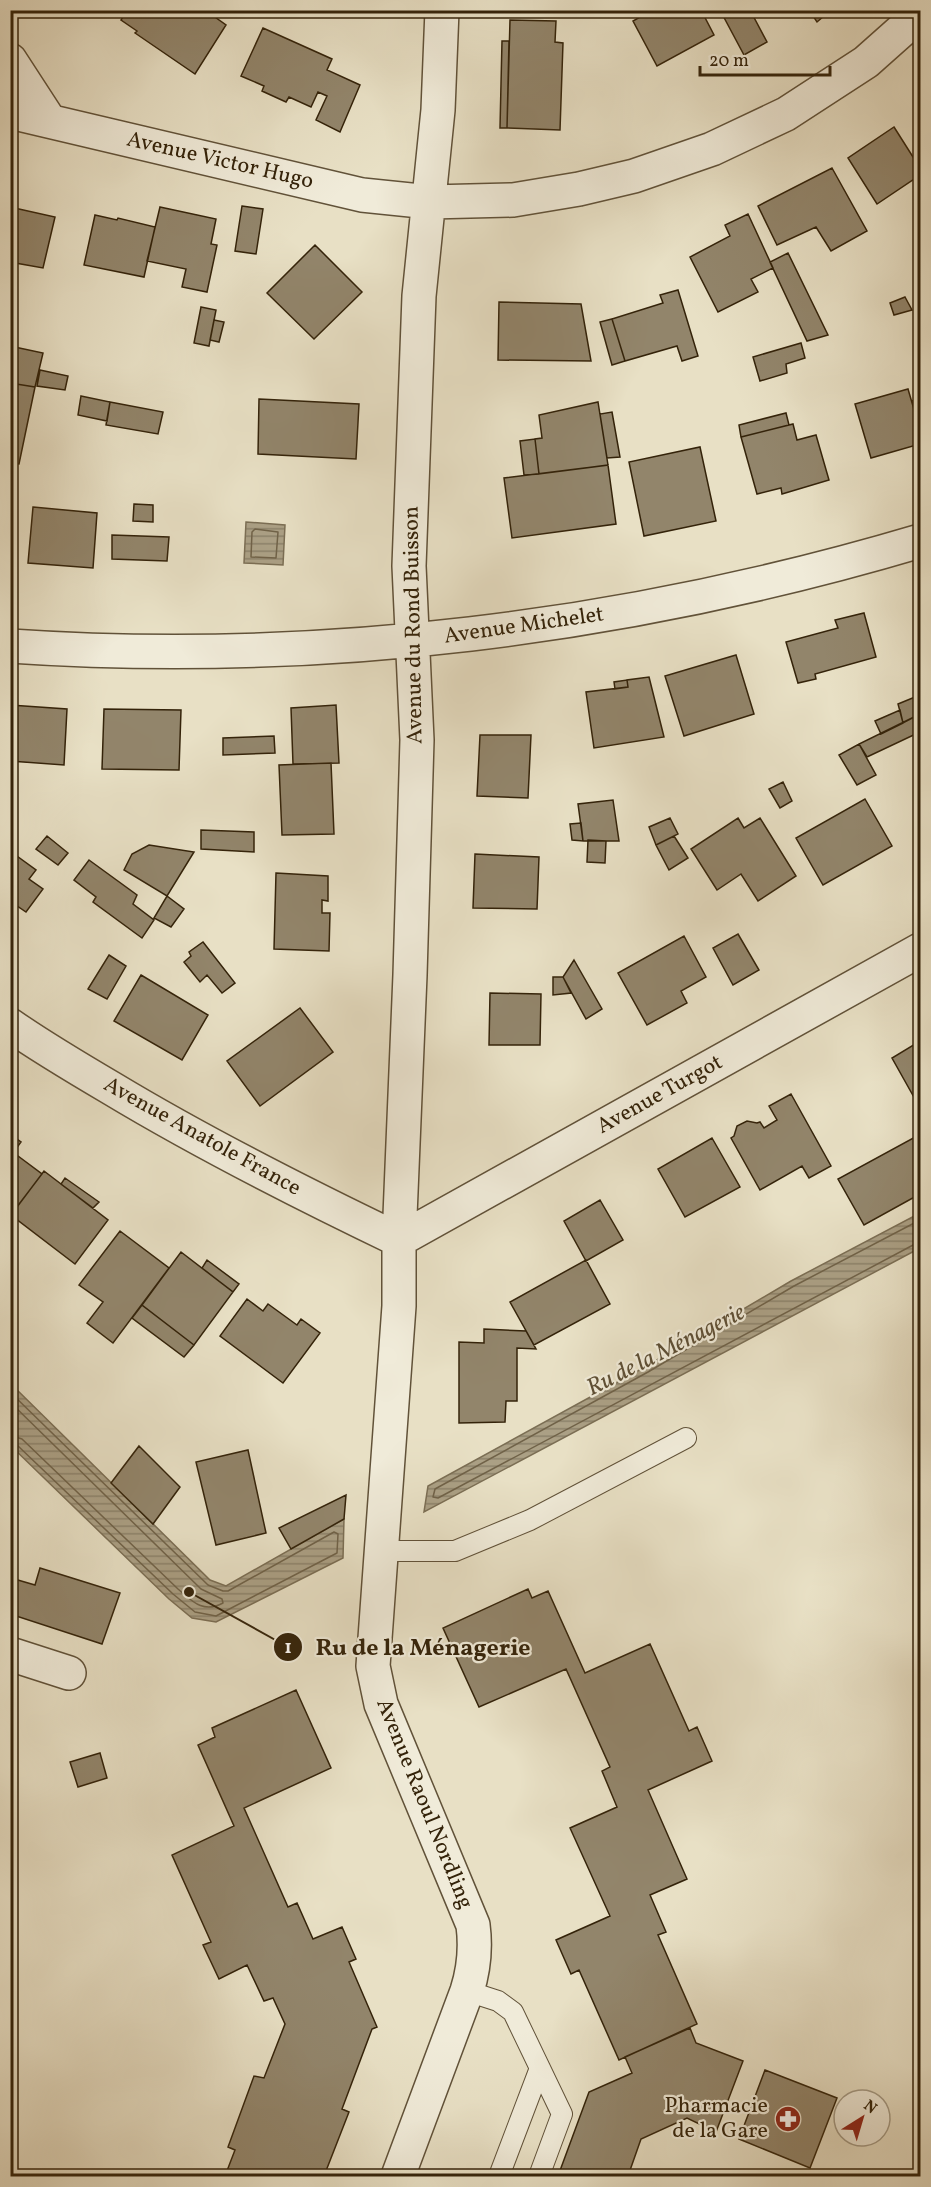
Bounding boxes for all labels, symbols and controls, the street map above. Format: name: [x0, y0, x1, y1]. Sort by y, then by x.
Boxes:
scale bar: [700, 39, 830, 77]
text: 20 m: [709, 49, 749, 74]
street label: Avenue Victor Hugo: [124, 124, 316, 198]
street label: Avenue du Rond Buisson: [396, 506, 432, 744]
street label: Avenue Michelet: [442, 599, 606, 653]
street label: Avenue Turgot: [591, 1047, 729, 1142]
street label: Avenue Anatole France: [98, 1070, 306, 1204]
water label: Ru de la Ménagerie: [581, 1296, 751, 1406]
callout: Ru de la Ménagerie: [273, 1626, 542, 1668]
text: Ru de la Ménagerie: [315, 1632, 531, 1666]
text: 1: [284, 1636, 292, 1661]
street label: Avenue Raoul Nordling: [368, 1694, 480, 1914]
north arrow: [832, 2088, 892, 2148]
place label: Pharmacie de la Gare: [665, 2091, 768, 2147]
text: N: [859, 2095, 881, 2120]
pharmacy icon: Pharmacie de la Gare: [773, 2104, 803, 2134]

